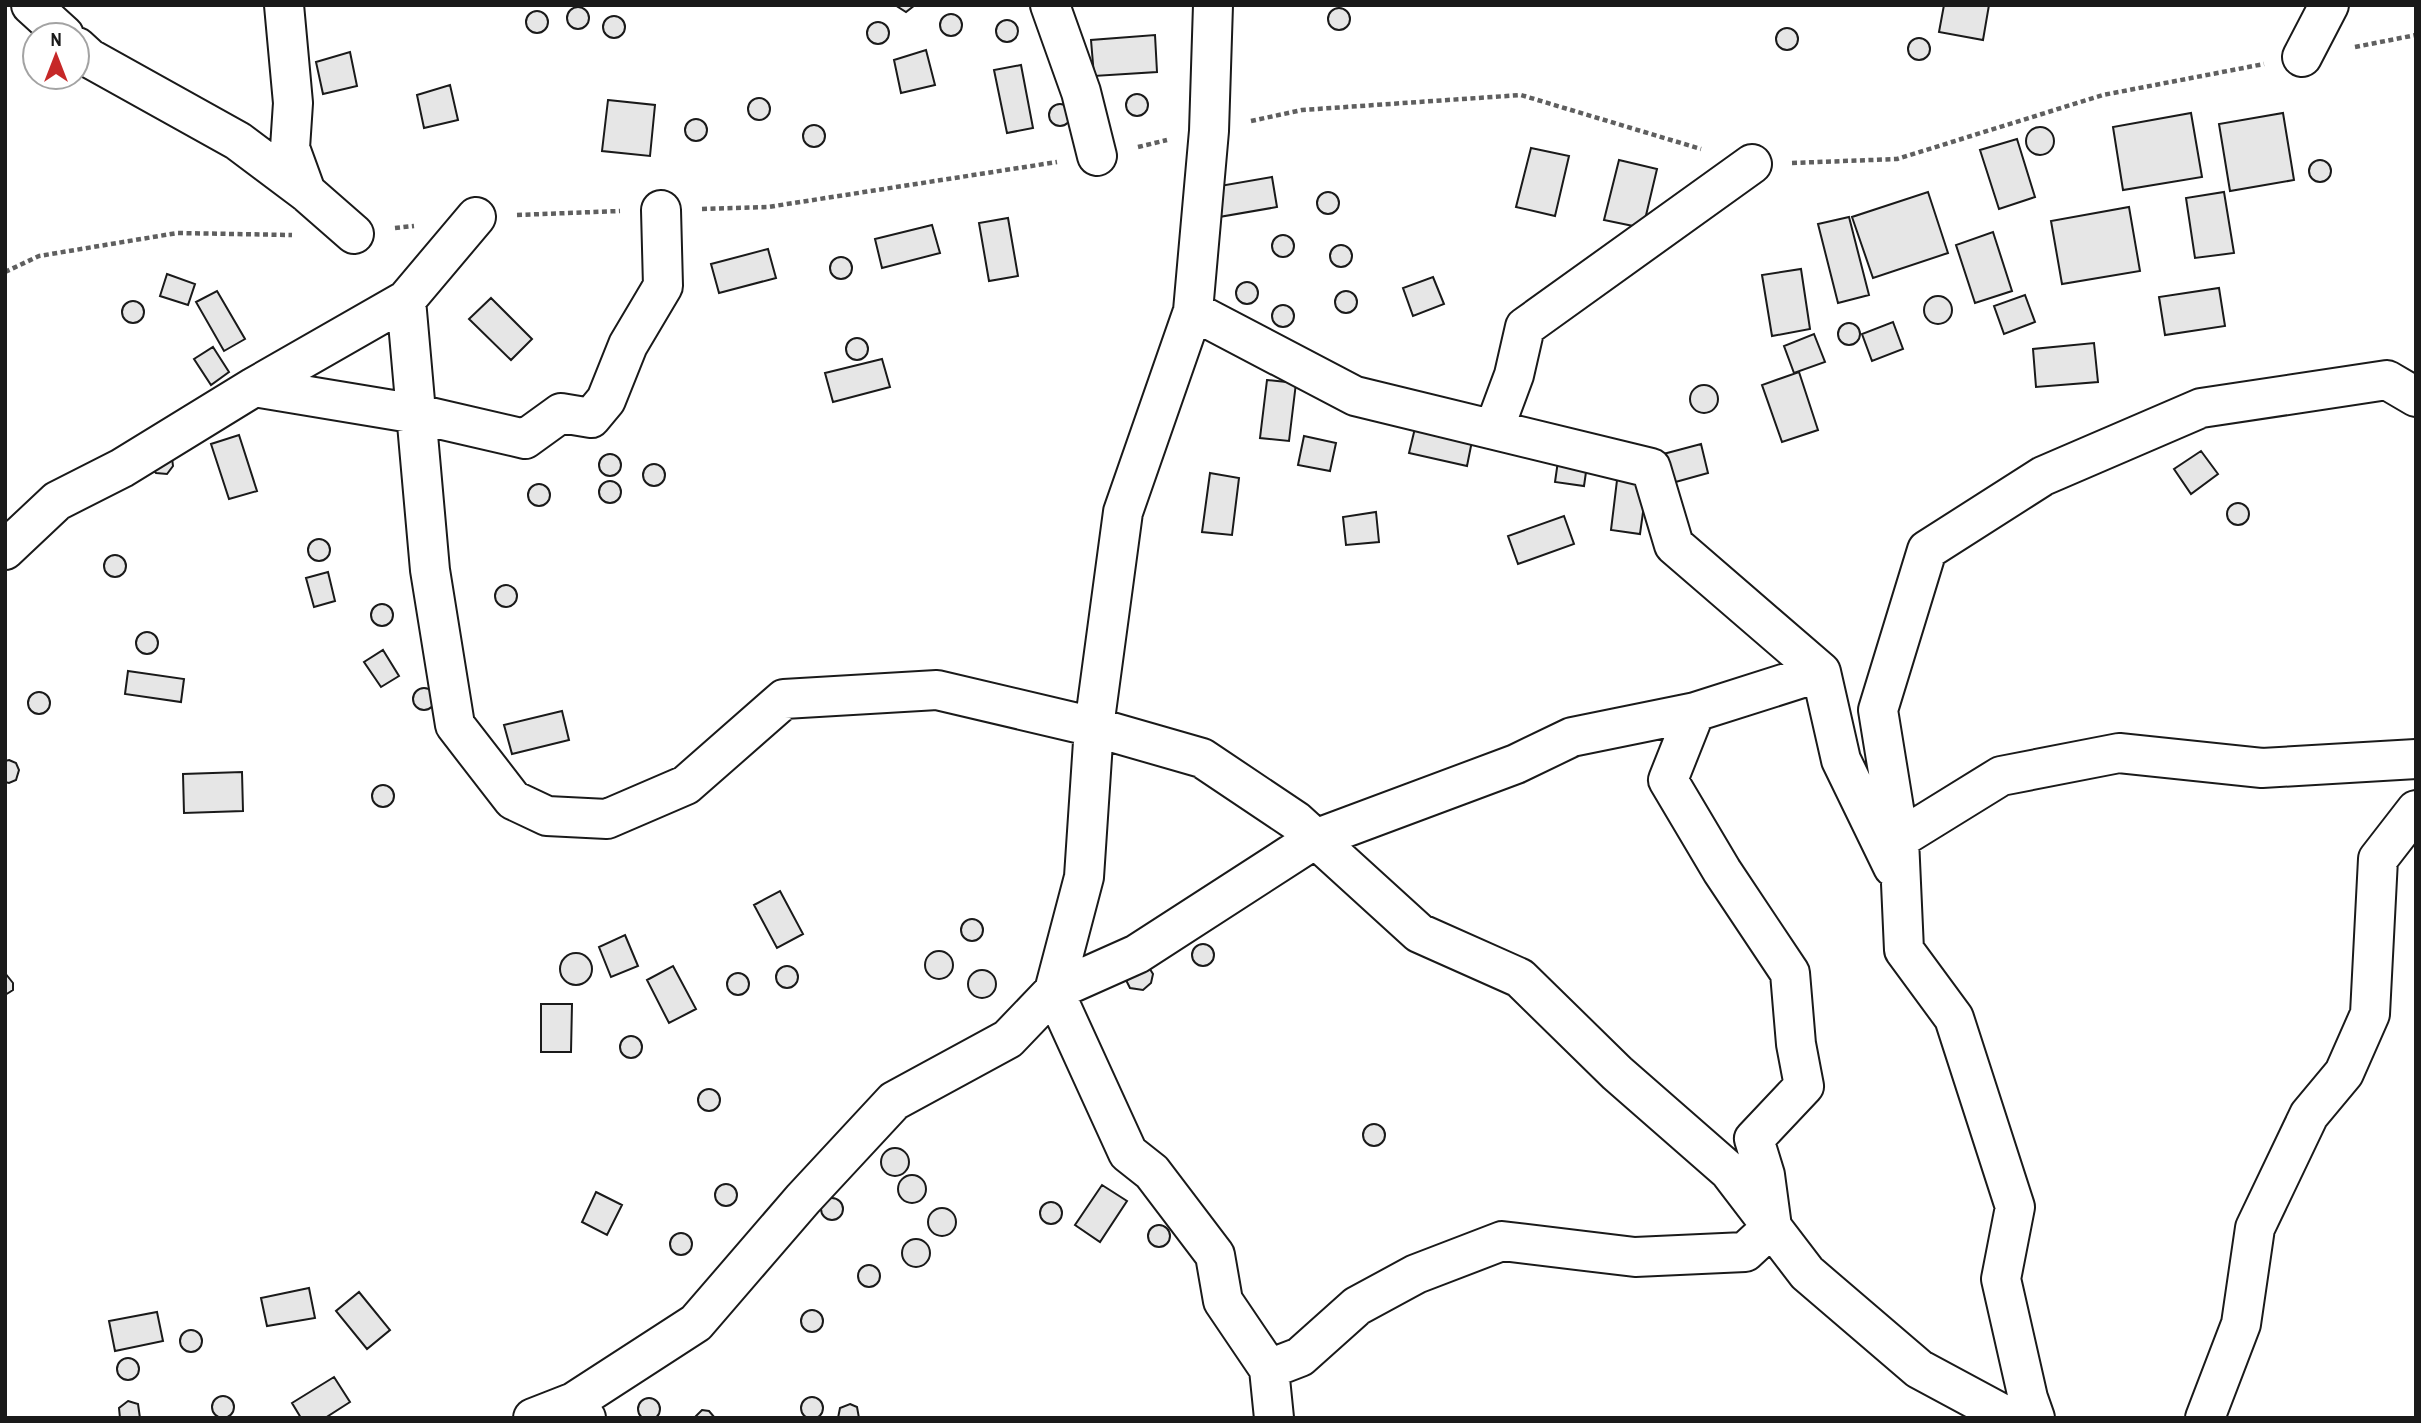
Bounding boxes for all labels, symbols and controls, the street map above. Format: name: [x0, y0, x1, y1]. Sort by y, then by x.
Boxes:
north arrow: [21, 21, 91, 91]
text: N: [50, 26, 62, 52]

